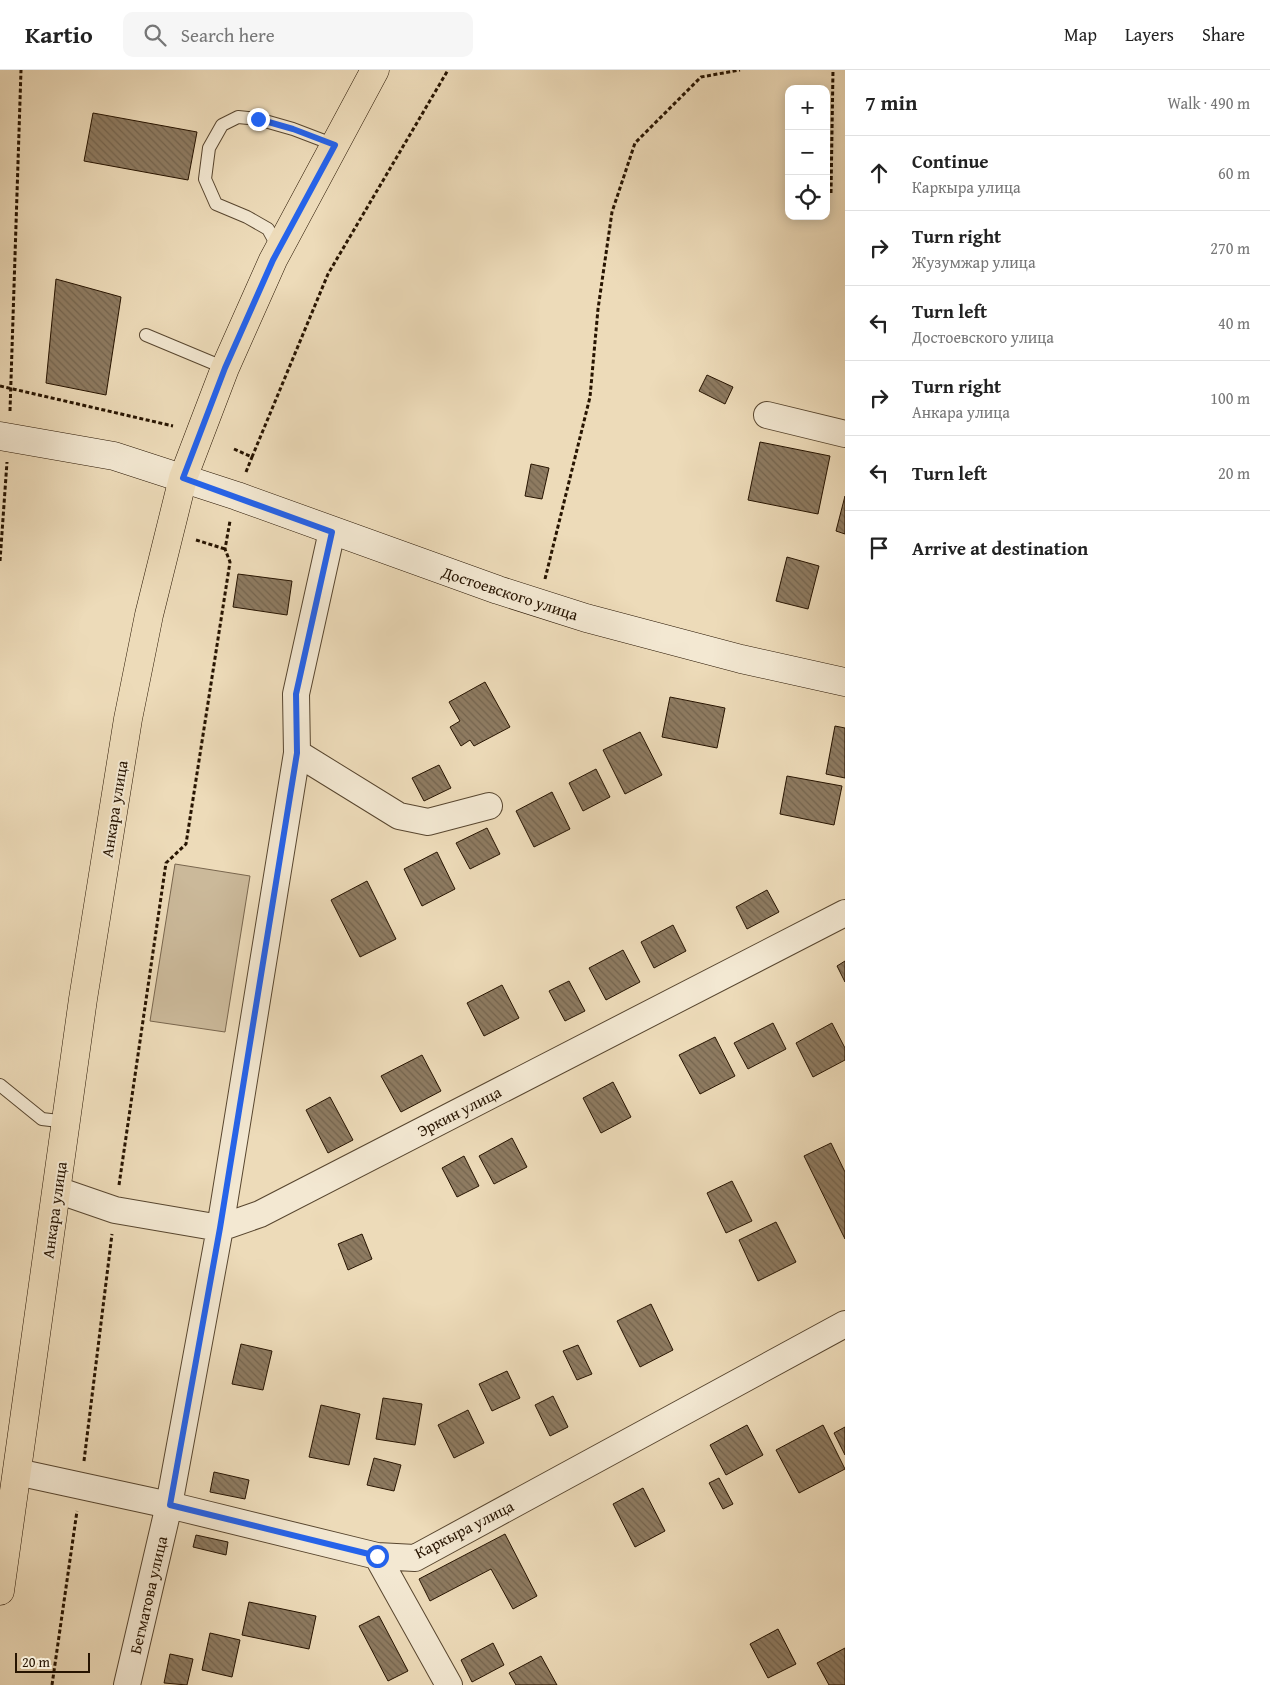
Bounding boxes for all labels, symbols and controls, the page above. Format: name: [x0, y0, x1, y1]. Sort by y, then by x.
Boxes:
search box: [123, 12, 473, 57]
text: Kartio: [25, 17, 93, 52]
icon: search: [141, 21, 169, 49]
text: Search here: [181, 21, 275, 49]
text: Map: [1064, 21, 1097, 48]
text: Layers: [1125, 21, 1174, 48]
text: Share: [1202, 21, 1245, 48]
map controls: [785, 85, 830, 220]
button: +: [785, 85, 830, 130]
text: 7 min: [865, 87, 917, 118]
text: Walk · 490 m: [1167, 91, 1250, 115]
route end: [247, 108, 270, 131]
button: −: [785, 130, 830, 175]
text: Continue: [912, 147, 989, 175]
icon: ahead: [865, 159, 893, 187]
text: 60 m: [1218, 161, 1250, 185]
button: locate: [785, 175, 830, 220]
text: Каркыра улица: [912, 175, 1021, 199]
text: Turn right: [912, 222, 1001, 250]
icon: right: [865, 234, 893, 262]
text: 270 m: [1210, 236, 1250, 260]
text: Жузумжар улица: [912, 250, 1036, 274]
text: Turn left: [912, 297, 987, 325]
icon: left: [865, 309, 893, 337]
text: 40 m: [1218, 311, 1250, 335]
text: Достоевского улица: [912, 325, 1054, 349]
text: Turn right: [912, 372, 1001, 400]
icon: right: [865, 384, 893, 412]
text: 100 m: [1210, 386, 1250, 410]
text: Анкара улица: [912, 400, 1010, 424]
icon: left: [865, 459, 893, 487]
text: Turn left: [912, 459, 987, 487]
text: 20 m: [1218, 461, 1250, 485]
icon: arrive: [865, 534, 893, 562]
text: Arrive at destination: [912, 534, 1088, 562]
street label: Достоевского улица: [438, 559, 582, 626]
street label: Анкара улица: [94, 758, 134, 859]
street label: Эркин улица: [413, 1079, 506, 1143]
street label: Анкара улица: [35, 1159, 73, 1260]
street label: Каркыра улица: [410, 1493, 518, 1564]
street label: Бегматова улица: [123, 1533, 173, 1656]
route start: [366, 1545, 389, 1568]
scale bar: [15, 1650, 90, 1673]
text: 20 m: [22, 1652, 50, 1672]

